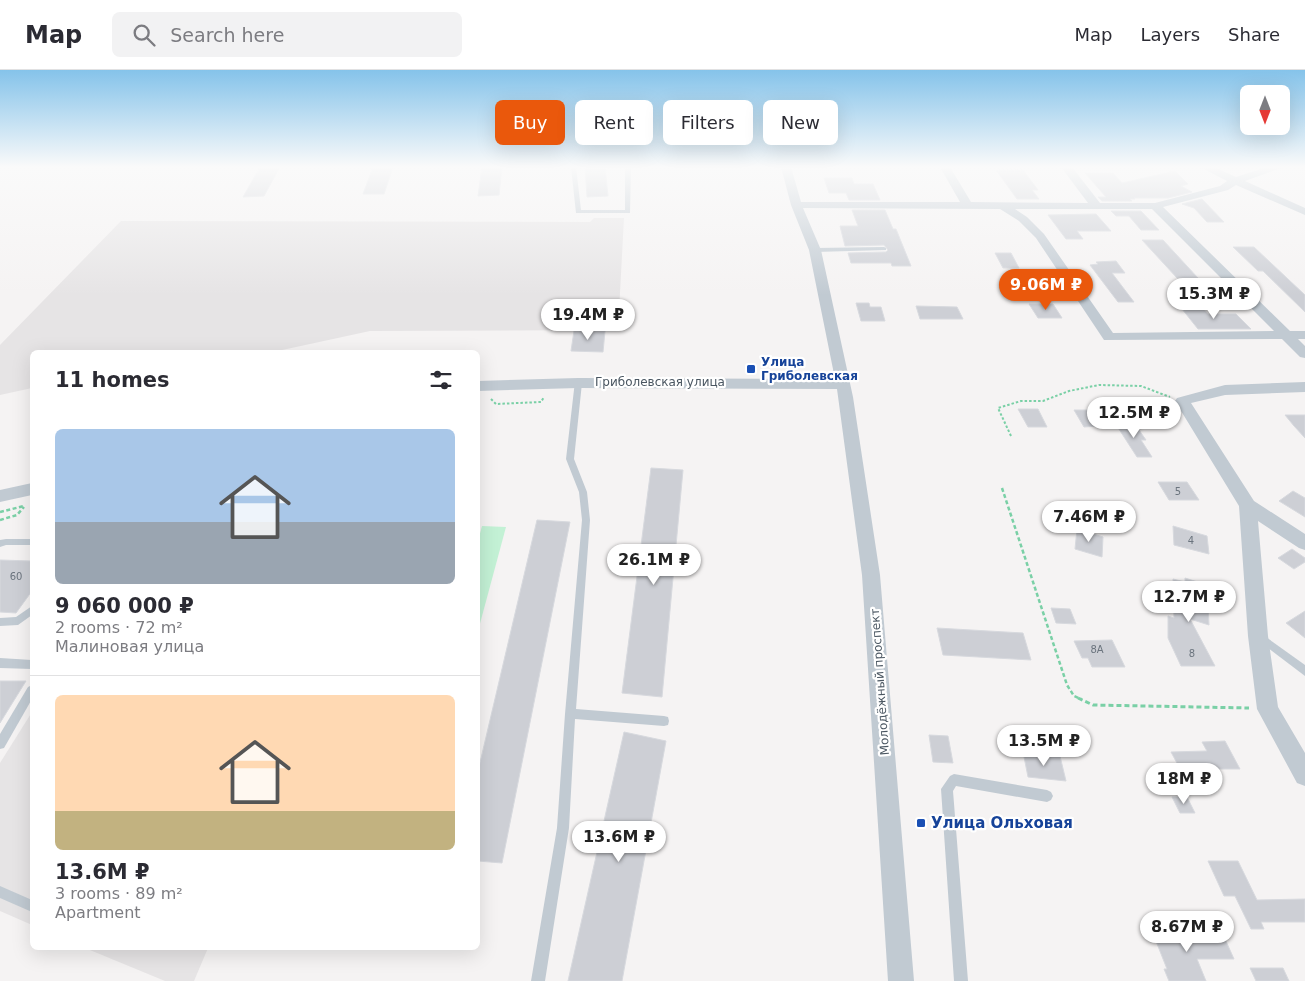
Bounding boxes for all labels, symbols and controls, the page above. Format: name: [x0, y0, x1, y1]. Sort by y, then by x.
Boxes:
search box: [112, 12, 462, 57]
text: Map: [25, 21, 82, 49]
icon: search: [130, 21, 158, 49]
text: Search here: [170, 24, 284, 46]
text: Map: [1074, 24, 1112, 45]
text: Layers: [1140, 24, 1200, 45]
text: Share: [1228, 24, 1280, 45]
north arrow: [1240, 85, 1290, 135]
map controls: [1240, 85, 1290, 135]
chip: Buy: [495, 100, 565, 145]
chip: Rent: [575, 100, 653, 145]
chip: Filters: [663, 100, 753, 145]
chip: New: [763, 100, 838, 145]
pin: 9.06M ₽: [1000, 268, 1092, 311]
text: 9.06M ₽: [1010, 275, 1082, 294]
pin: 15.3M ₽: [1168, 278, 1260, 320]
text: 15.3M ₽: [1178, 284, 1250, 303]
pin: 19.4M ₽: [542, 298, 634, 341]
text: 19.4M ₽: [552, 305, 624, 324]
place label: Улица Гриболевская: [761, 355, 858, 383]
marker: Улица Гриболевская: [745, 363, 757, 375]
icon: filters: [427, 366, 455, 394]
text: 11 homes: [55, 368, 170, 392]
street label: Гриболевская улица: [595, 375, 725, 389]
pin: 12.5M ₽: [1088, 396, 1180, 439]
text: 12.5M ₽: [1098, 403, 1170, 422]
icon: home: [210, 462, 300, 552]
house number: 5: [1175, 486, 1181, 497]
pin: 7.46M ₽: [1043, 500, 1135, 543]
text: 7.46M ₽: [1053, 507, 1125, 526]
house number: 4: [1188, 535, 1194, 546]
pin: 26.1M ₽: [608, 544, 700, 586]
text: 26.1M ₽: [618, 550, 690, 569]
house number: 60: [10, 571, 22, 582]
pin: 12.7M ₽: [1143, 580, 1235, 623]
text: 12.7M ₽: [1153, 587, 1225, 606]
text: 9 060 000 ₽: [55, 594, 194, 618]
street label: Молодёжный проспект: [868, 608, 892, 756]
text: 2 rooms · 72 m²: [55, 618, 183, 637]
text: Малиновая улица: [55, 637, 204, 656]
house number: 8А: [1090, 644, 1104, 655]
house number: 8: [1189, 648, 1195, 659]
pin: 13.5M ₽: [998, 724, 1090, 767]
icon: home: [210, 727, 300, 817]
text: 13.5M ₽: [1008, 731, 1080, 750]
pin: 18M ₽: [1149, 762, 1219, 805]
text: 18M ₽: [1157, 769, 1211, 788]
place label: Улица Ольховая: [931, 814, 1073, 832]
marker: Улица Ольховая: [915, 817, 927, 829]
pin: 13.6M ₽: [573, 820, 665, 863]
text: 13.6M ₽: [583, 827, 655, 846]
text: 13.6M ₽: [55, 860, 150, 884]
text: 3 rooms · 89 m²: [55, 884, 183, 903]
text: Apartment: [55, 903, 141, 922]
pin: 8.67M ₽: [1141, 910, 1233, 953]
text: 8.67M ₽: [1151, 917, 1223, 936]

